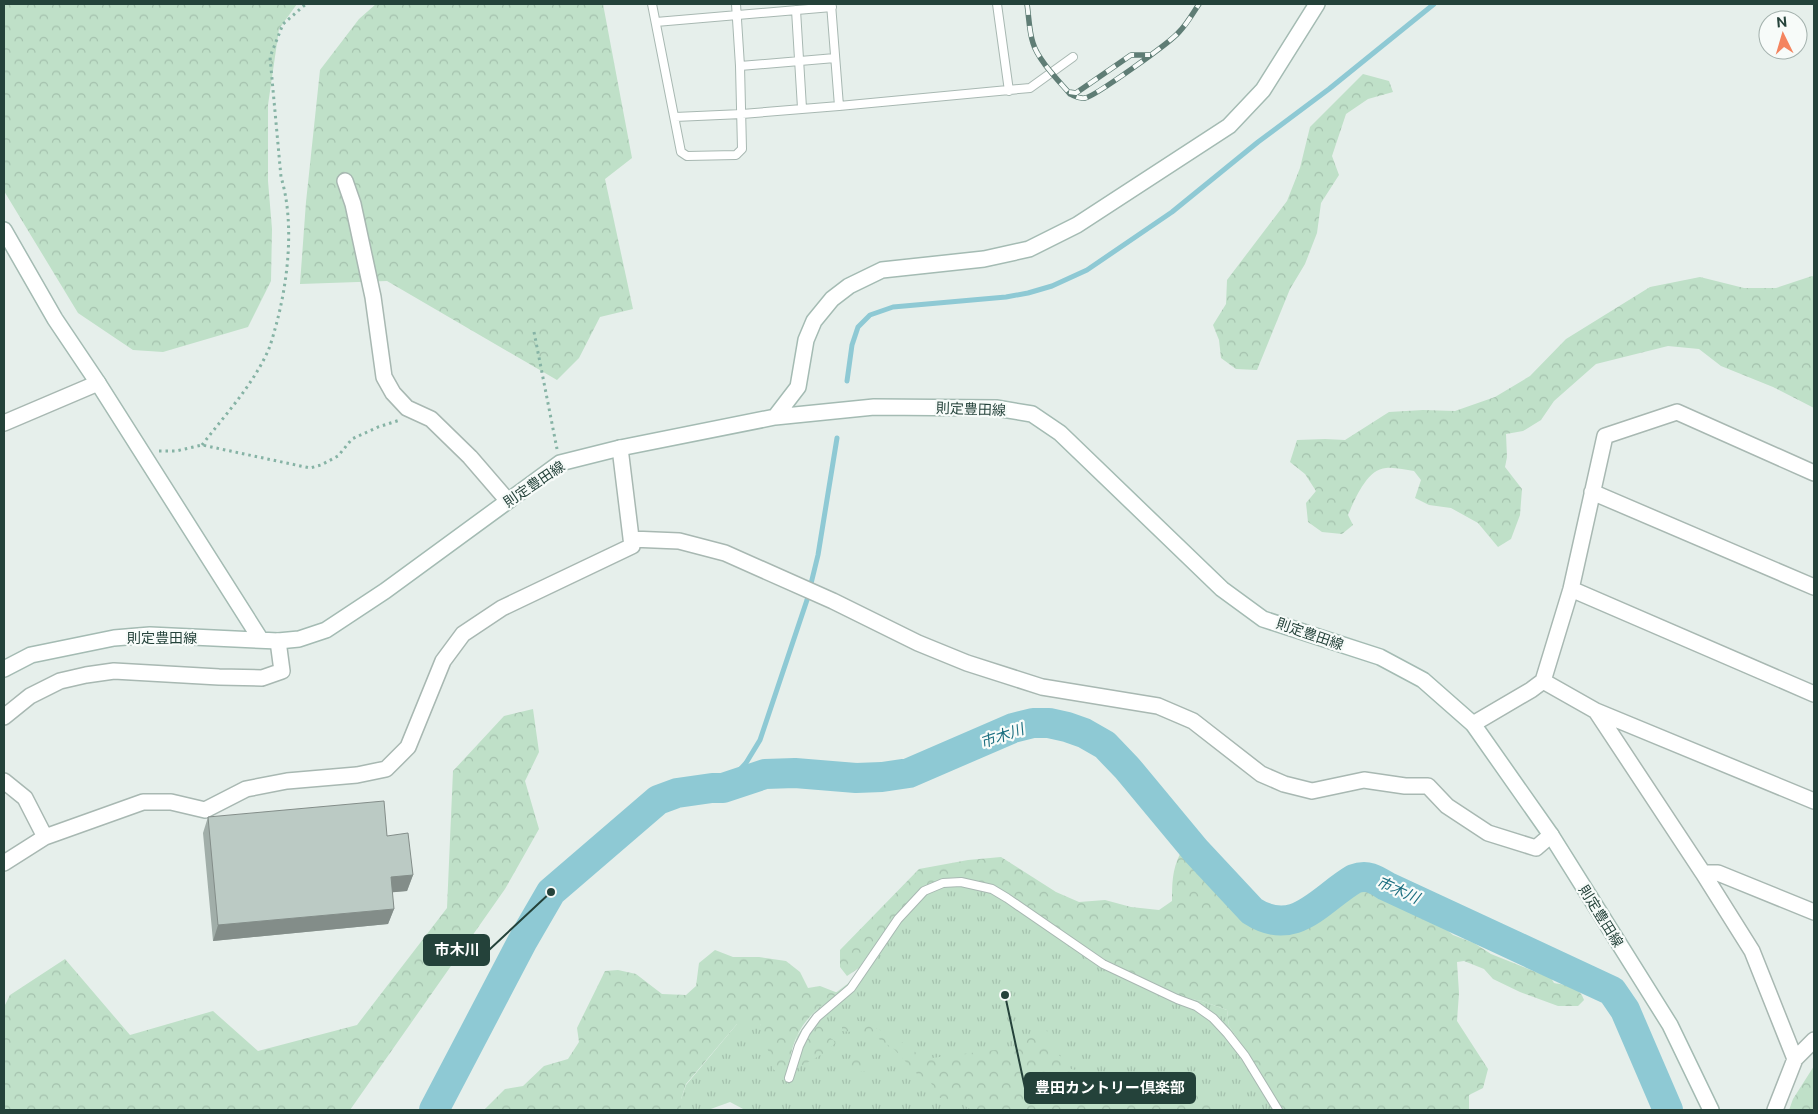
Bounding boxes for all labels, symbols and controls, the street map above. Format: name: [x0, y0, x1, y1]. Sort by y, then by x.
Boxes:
north arrow: [1758, 10, 1808, 60]
text: N: [1776, 14, 1788, 30]
street label: 則定豊田線: [936, 400, 1006, 418]
street label: 則定豊田線: [501, 458, 567, 510]
street label: 則定豊田線: [1274, 615, 1346, 653]
street label: 則定豊田線: [127, 630, 197, 646]
water label: 市木川: [978, 720, 1028, 751]
water label: 市木川: [1374, 873, 1424, 907]
street label: 則定豊田線: [1576, 882, 1626, 950]
callout: 市木川: [424, 935, 489, 965]
text: 市木川: [434, 941, 480, 958]
callout: 豊田カントリー倶楽部: [1025, 1073, 1195, 1103]
text: 豊田カントリー倶楽部: [1035, 1079, 1185, 1096]

